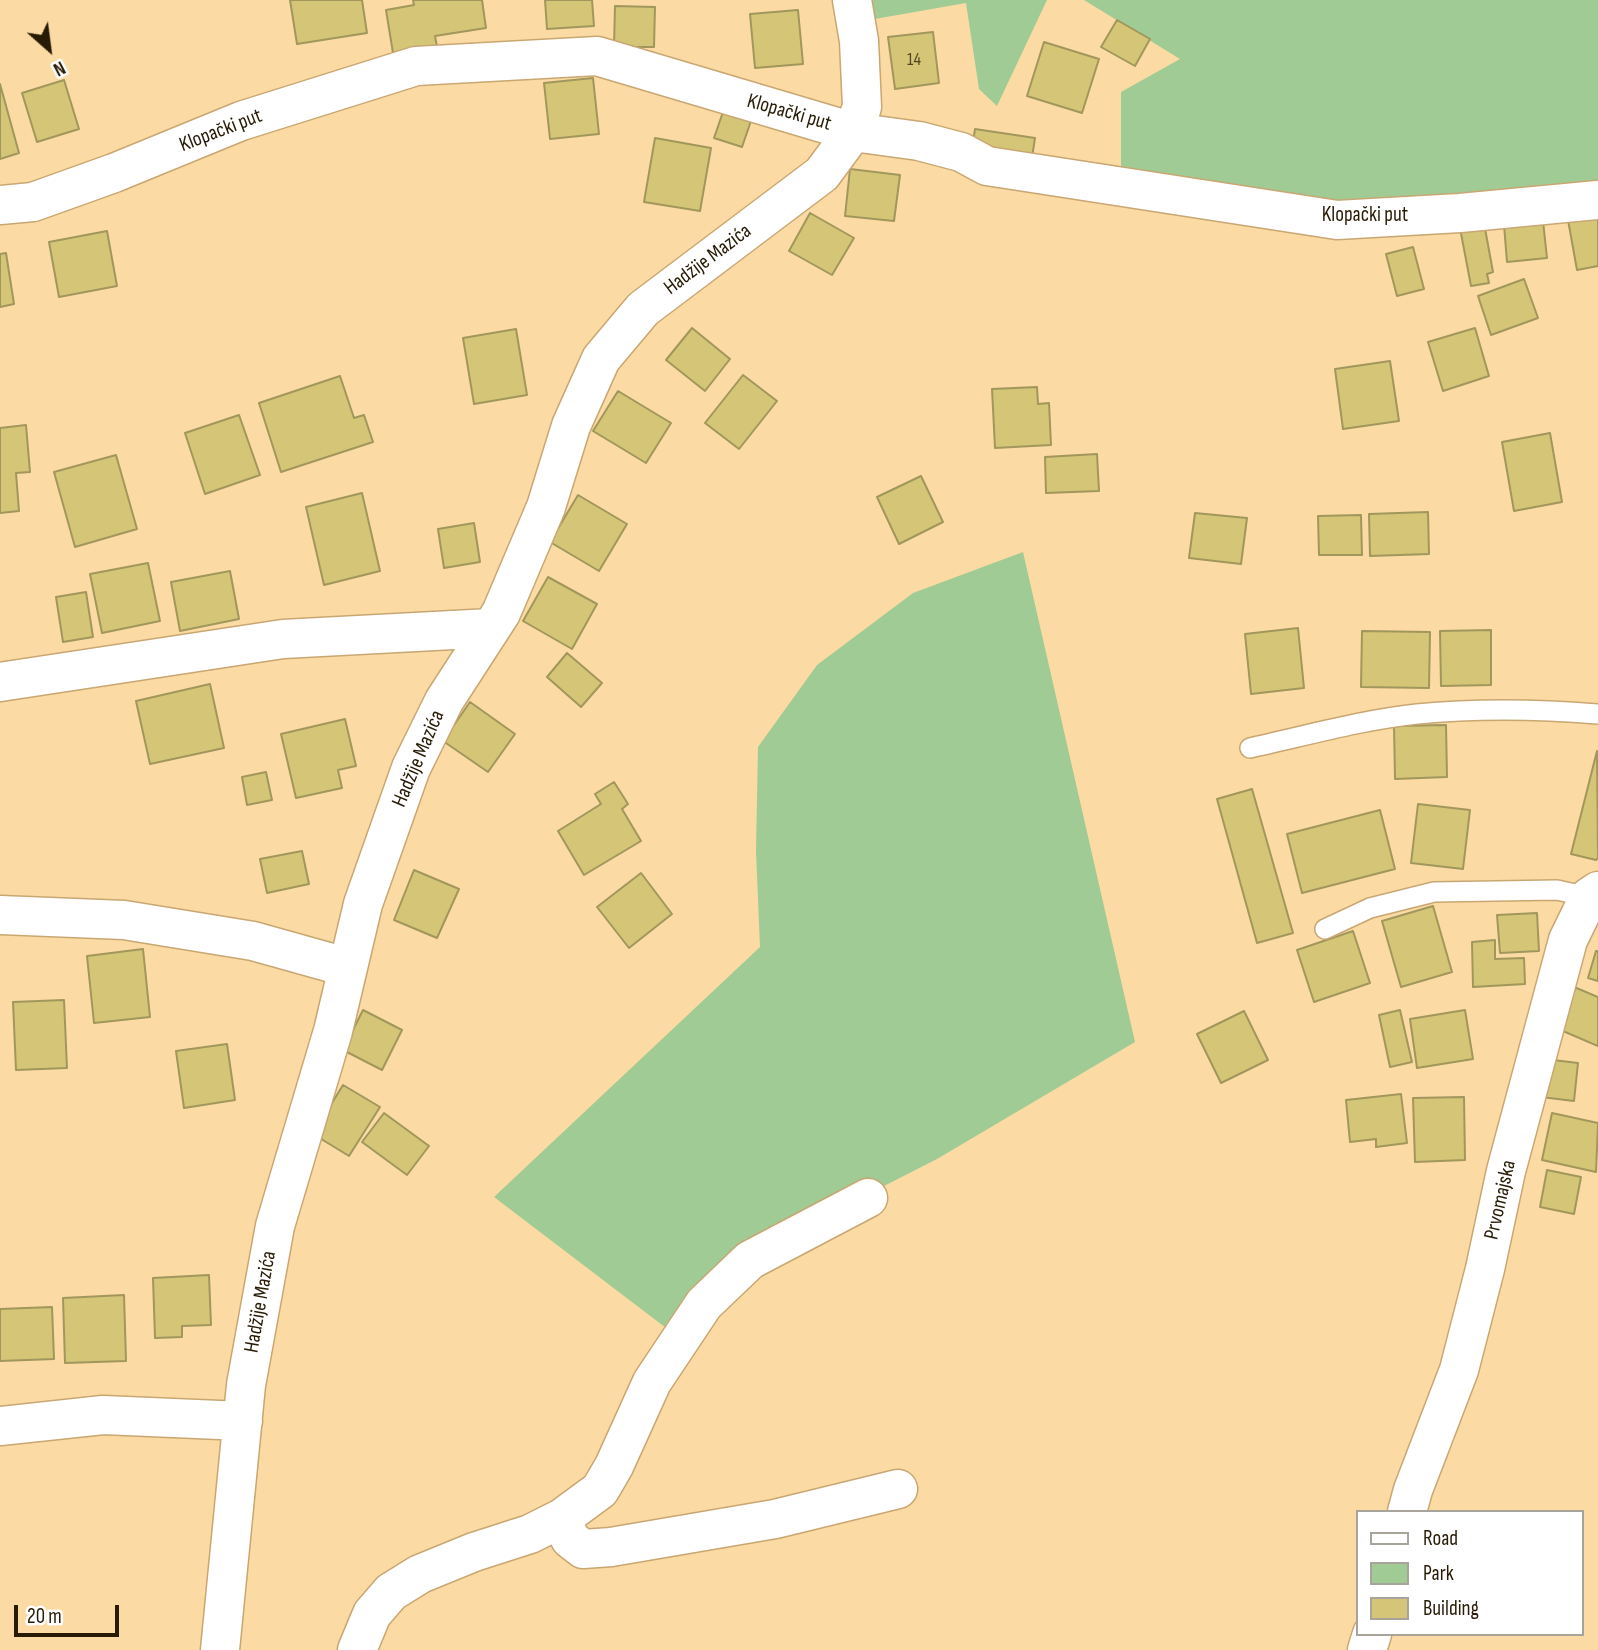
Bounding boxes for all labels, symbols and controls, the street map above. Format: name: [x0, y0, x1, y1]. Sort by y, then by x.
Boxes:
north arrow: [14, 14, 84, 84]
house number: 14: [907, 49, 921, 71]
text: N: [49, 55, 69, 81]
street label: Klopački put: [744, 89, 834, 137]
street label: Klopački put: [176, 104, 266, 158]
street label: Klopački put: [1322, 203, 1408, 229]
street label: Hadžije Mazića: [659, 219, 757, 301]
street label: Hadžije Mazića: [387, 707, 451, 811]
street label: Prvomajska: [1480, 1158, 1522, 1242]
street label: Hadžije Mazića: [240, 1249, 282, 1355]
legend: [1356, 1510, 1584, 1636]
text: Road: [1423, 1526, 1458, 1551]
text: Park: [1423, 1561, 1454, 1586]
scale bar: [18, 1590, 122, 1634]
text: Building: [1423, 1596, 1479, 1621]
text: 20 m: [27, 1604, 62, 1629]

